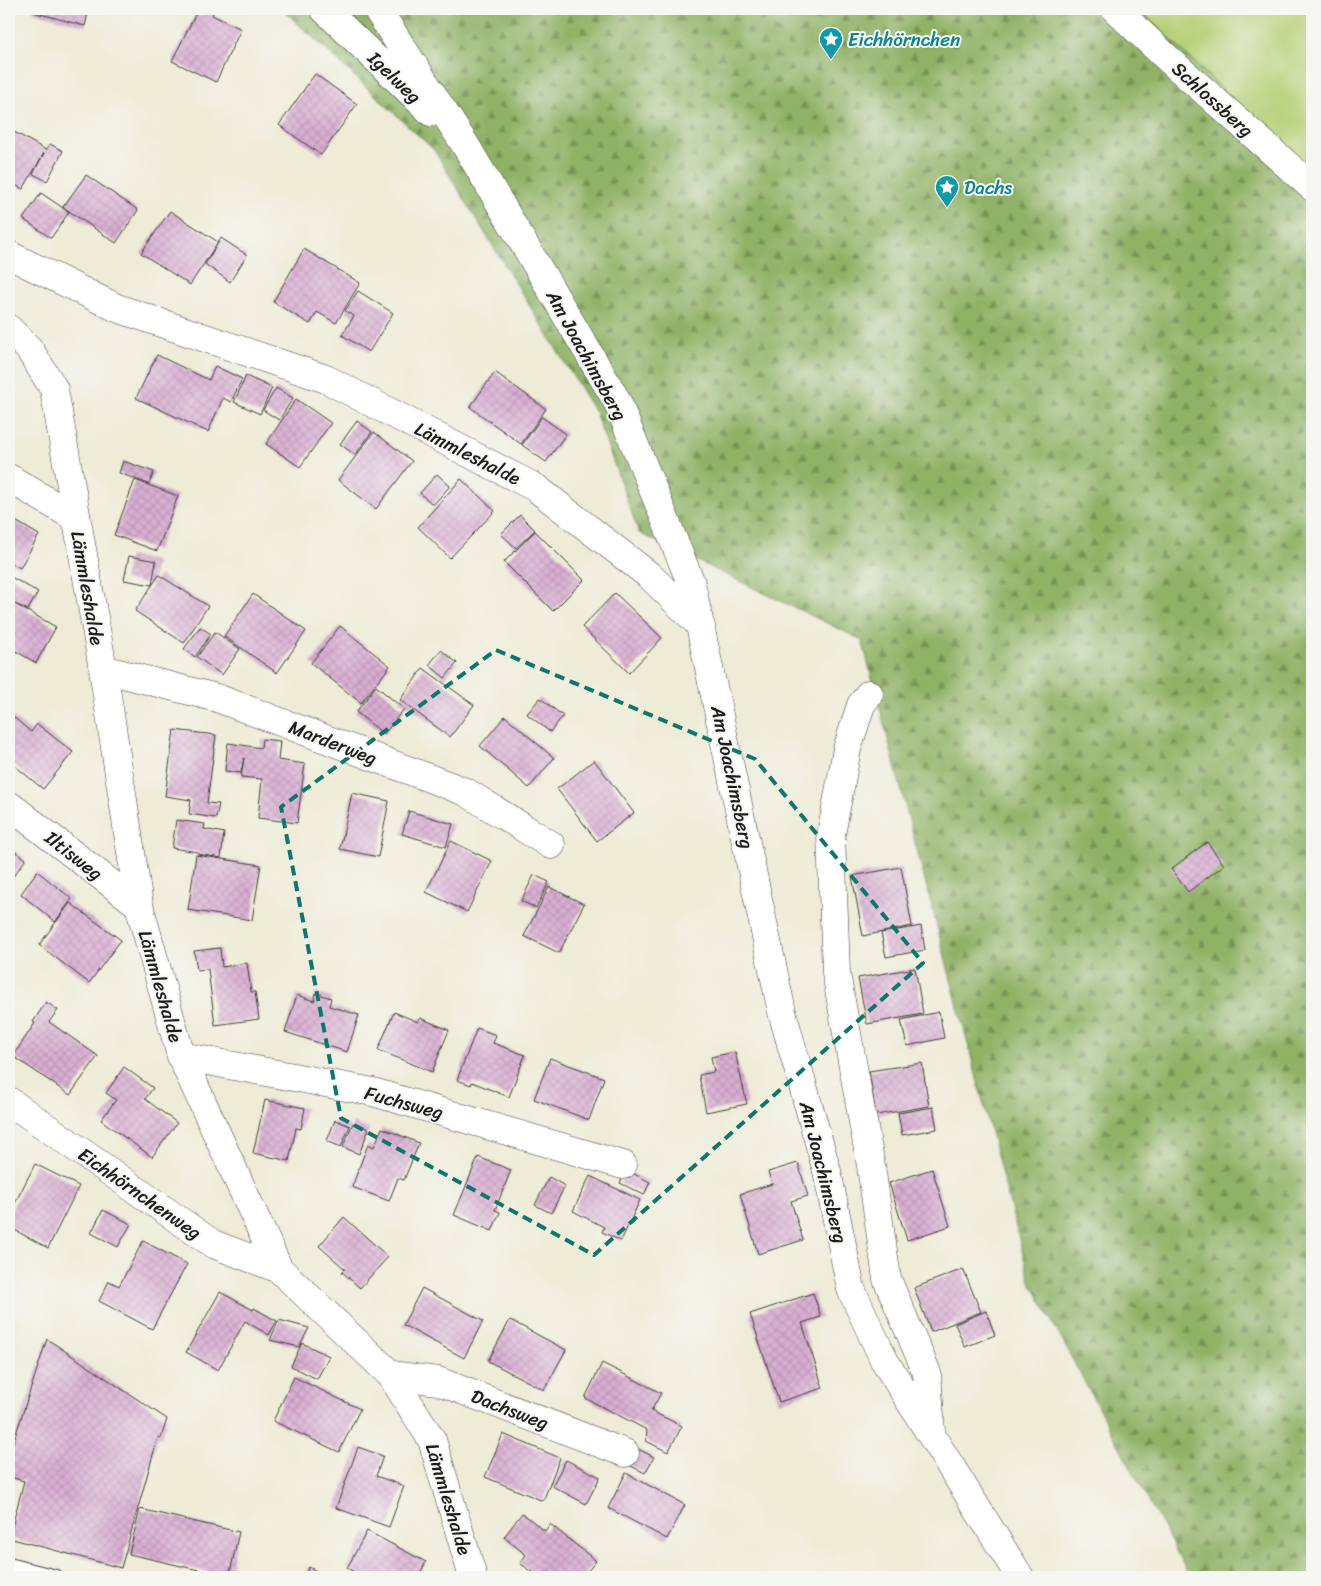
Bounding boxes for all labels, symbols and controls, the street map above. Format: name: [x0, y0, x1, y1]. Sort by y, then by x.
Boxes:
place label: Eichhörnchen: [848, 23, 960, 56]
place icon: Eichhörnchen: [818, 26, 844, 60]
street label: Igelweg: [359, 42, 430, 112]
street label: Schlossberg: [1164, 53, 1262, 146]
place label: Dachs: [964, 171, 1012, 204]
place icon: Dachs: [934, 174, 960, 208]
street label: Am Joachimsberg: [536, 283, 636, 427]
street label: Lämmleshalde: [409, 413, 527, 494]
street label: Lämmleshalde: [61, 528, 114, 648]
street label: Am Joachimsberg: [701, 702, 764, 852]
street label: Marderweg: [284, 711, 382, 775]
street label: Iltisweg: [36, 821, 110, 889]
street label: Lämmleshalde: [129, 926, 192, 1046]
street label: Fuchsweg: [361, 1076, 447, 1129]
street label: Am Joachimsberg: [790, 1097, 857, 1247]
street label: Eichhörnchenweg: [71, 1138, 209, 1249]
street label: Dachsweg: [466, 1380, 554, 1439]
street label: Lämmleshalde: [416, 1439, 481, 1559]

